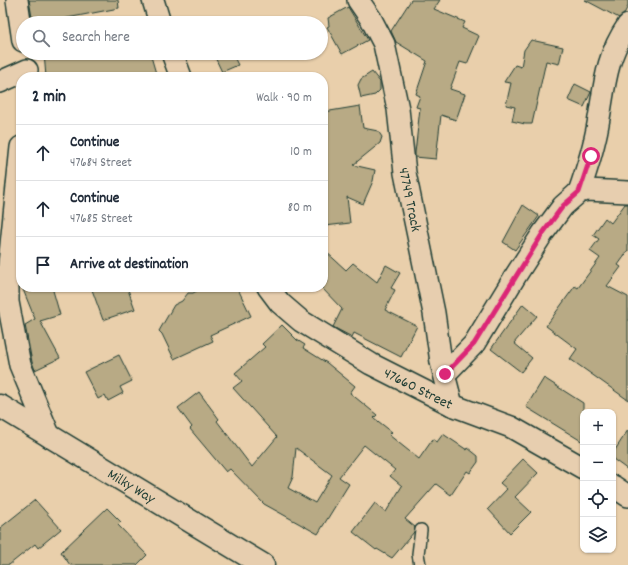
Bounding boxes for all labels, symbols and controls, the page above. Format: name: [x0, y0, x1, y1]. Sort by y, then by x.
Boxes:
search box: [16, 16, 328, 60]
icon: search: [30, 27, 52, 49]
text: Search here: [62, 27, 130, 49]
text: 2 min: [32, 86, 66, 110]
text: Walk · 90 m: [256, 89, 312, 108]
text: Continue: [70, 132, 119, 154]
icon: ahead: [32, 142, 54, 164]
text: 10 m: [290, 143, 312, 162]
route start: [582, 147, 600, 165]
text: 47684 Street: [70, 154, 132, 173]
street label: 47749 Track: [391, 166, 426, 234]
text: Continue: [70, 188, 119, 210]
icon: ahead: [32, 198, 54, 220]
text: 80 m: [288, 199, 312, 218]
text: 47685 Street: [70, 210, 133, 229]
icon: arrive: [32, 254, 54, 276]
text: Arrive at destination: [70, 254, 188, 276]
street label: 47660 Street: [379, 363, 456, 417]
route end: [436, 365, 454, 383]
map controls: [580, 409, 616, 553]
button: +: [580, 409, 616, 445]
button: −: [580, 445, 616, 481]
street label: Milky Way: [103, 464, 160, 511]
button: locate: [580, 481, 616, 517]
button: layers: [580, 517, 616, 553]

